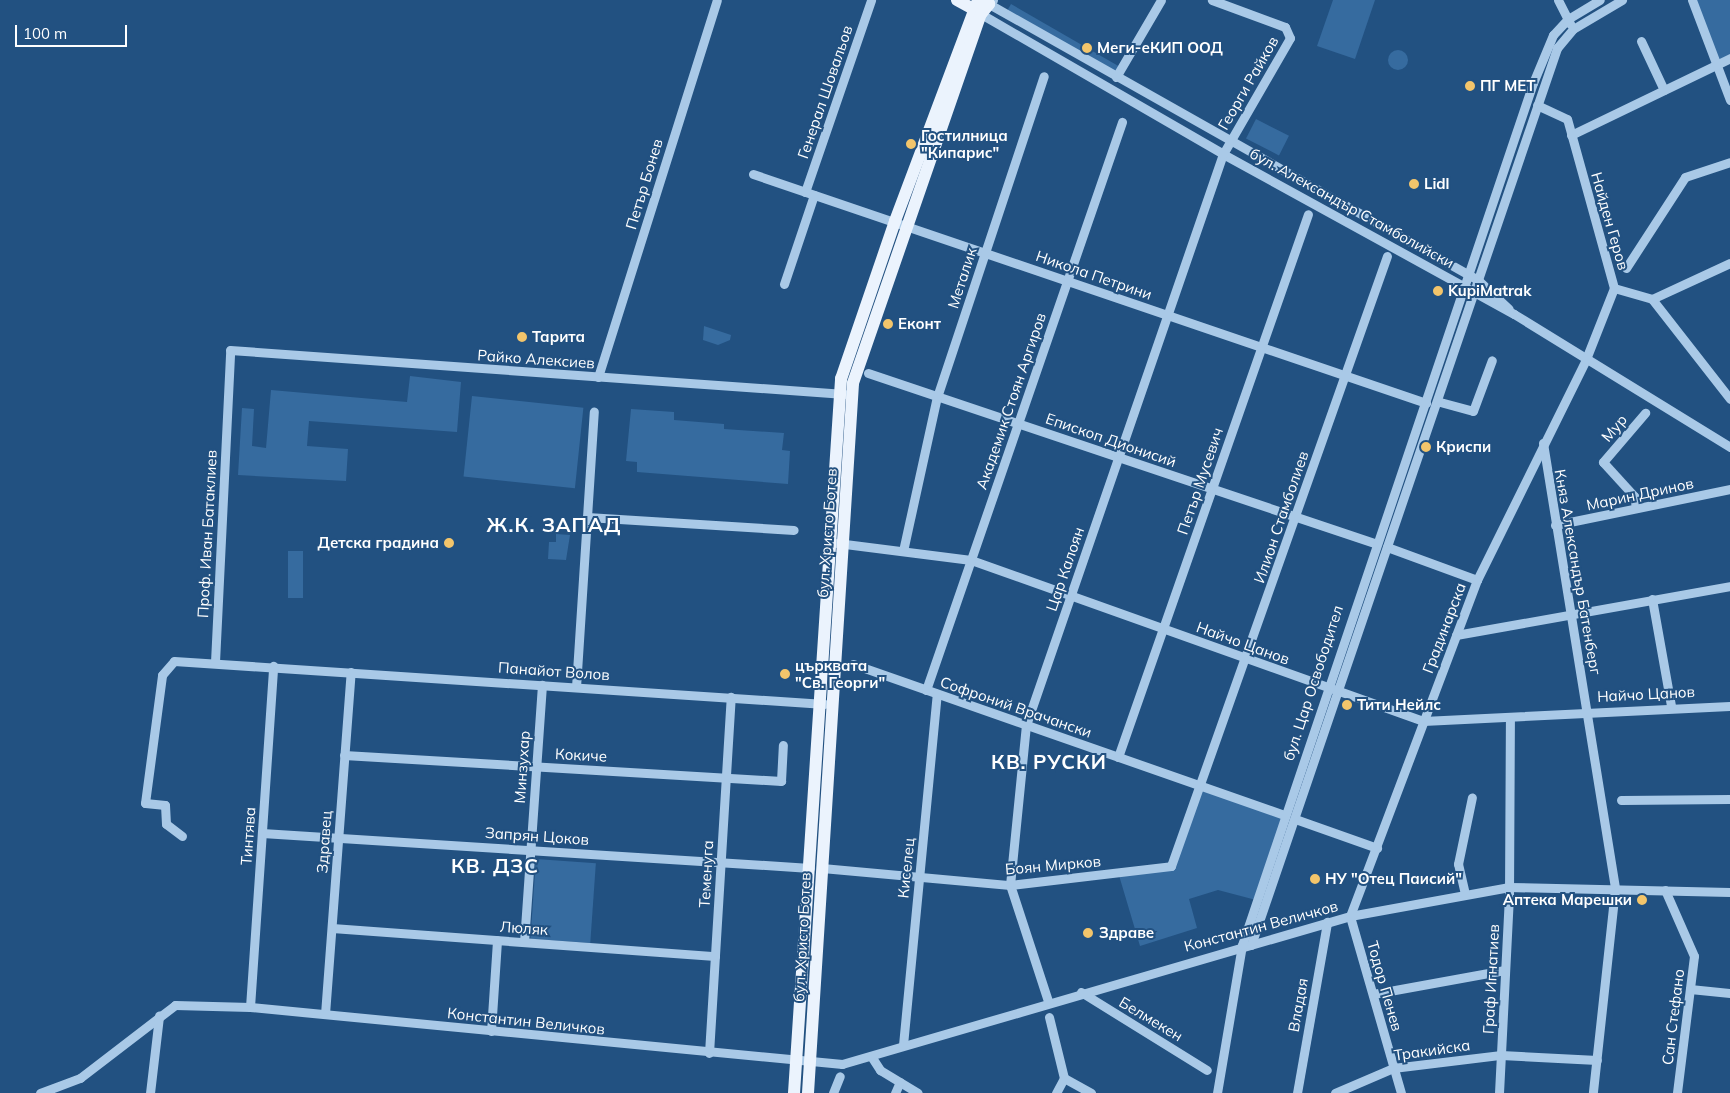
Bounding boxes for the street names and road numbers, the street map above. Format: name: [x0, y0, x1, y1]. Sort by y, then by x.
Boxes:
street label: Генерал Шовальов: [794, 23, 856, 161]
street label: Георги Райков: [1214, 33, 1282, 133]
street label: Петър Бонев: [622, 136, 666, 232]
street label: бул. Александър Стамболийски: [1247, 144, 1457, 272]
street label: Найден Геров: [1587, 170, 1633, 272]
street label: Металик: [944, 245, 980, 311]
street label: Никола Петрини: [1034, 247, 1154, 303]
street label: Академик Стоян Аргиров: [972, 310, 1050, 492]
street label: Райко Алексиев: [477, 346, 595, 372]
street label: Епископ Дионисий: [1043, 409, 1179, 471]
street label: Мур: [1597, 411, 1631, 445]
street label: Петър Мусевич: [1173, 425, 1227, 537]
street label: Проф. Иван Батаклиев: [194, 449, 220, 619]
street label: Илион Стамболиев: [1250, 449, 1312, 585]
street label: бул. Христо Ботев: [814, 468, 840, 598]
street label: Княз Александър Батенберг: [1551, 468, 1605, 676]
street label: Марин Дринов: [1585, 474, 1695, 514]
street label: Цар Калоян: [1042, 524, 1088, 614]
street label: Градинарска: [1418, 580, 1470, 676]
street label: бул. Цар Освободител: [1279, 603, 1347, 763]
street label: Найчо Цанов: [1194, 618, 1292, 668]
street label: Панайот Волов: [498, 658, 610, 684]
street label: Софроний Врачански: [938, 673, 1094, 741]
street label: Найчо Цанов: [1597, 682, 1695, 706]
street label: Минзухар: [510, 730, 534, 804]
street label: Кокиче: [554, 745, 608, 765]
street label: Тинтява: [237, 806, 259, 866]
street label: Здравец: [313, 810, 335, 874]
street label: Запрян Цоков: [484, 823, 590, 849]
street label: Киселец: [894, 837, 918, 899]
street label: Теменуга: [695, 840, 717, 908]
street label: Боян Мирков: [1004, 852, 1102, 878]
street label: бул. Христо Ботев: [790, 872, 814, 1002]
street label: Константин Величков: [1182, 897, 1340, 955]
street label: Люляк: [499, 917, 549, 939]
street label: Граф Игнатиев: [1479, 924, 1503, 1034]
street label: Тодор Пенев: [1364, 939, 1406, 1033]
street label: Сан Стефано: [1658, 968, 1688, 1066]
street label: Владая: [1284, 977, 1312, 1033]
street label: Белмекен: [1116, 993, 1186, 1045]
street label: Константин Величков: [446, 1004, 606, 1038]
street label: Тракийска: [1393, 1036, 1471, 1064]

